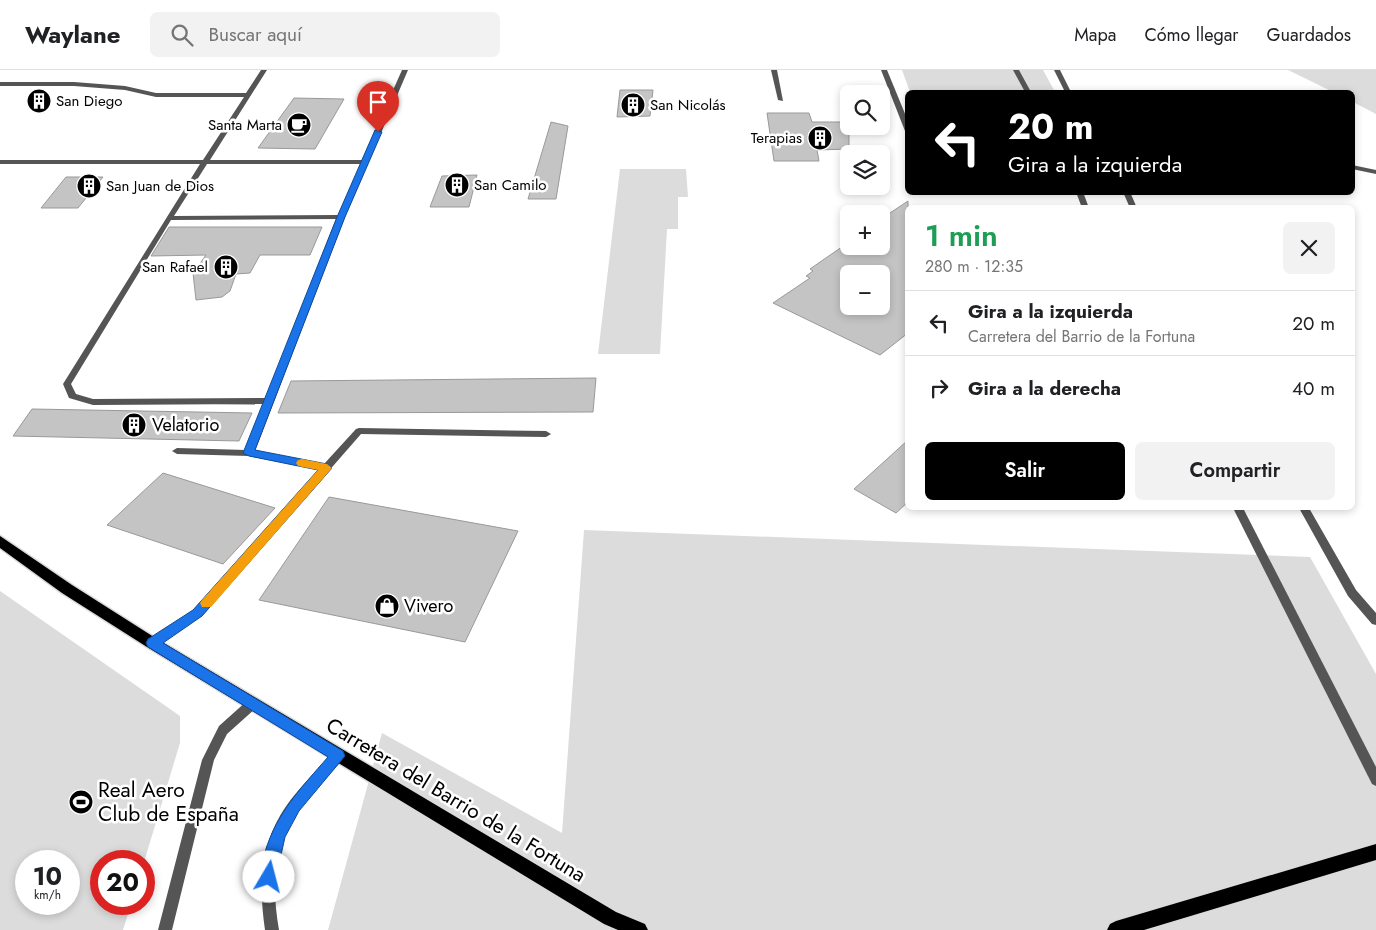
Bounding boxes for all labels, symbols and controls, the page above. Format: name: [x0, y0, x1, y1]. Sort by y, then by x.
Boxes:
search box: [150, 12, 500, 57]
text: Waylane: [25, 17, 120, 52]
icon: search: [168, 21, 196, 49]
text: Buscar aquí: [208, 21, 302, 48]
text: Mapa: [1074, 22, 1116, 48]
text: Cómo llegar: [1144, 22, 1239, 48]
text: Guardados: [1267, 22, 1351, 48]
pin: [357, 81, 399, 132]
map controls: [840, 85, 890, 315]
button: search: [840, 85, 890, 135]
building icon: San Diego: [26, 88, 52, 114]
icon: arrive: [364, 88, 392, 116]
place label: San Diego: [56, 90, 122, 112]
building icon: San Nicolás: [620, 92, 646, 118]
place label: San Nicolás: [650, 94, 725, 116]
text: 20 m: [1008, 102, 1093, 152]
icon: left: [925, 110, 990, 175]
cafe icon: Santa Marta: [286, 112, 312, 138]
place label: Santa Marta: [208, 114, 282, 136]
building icon: Terapias: [807, 125, 833, 151]
place label: Terapias: [751, 127, 802, 149]
button: layers: [840, 145, 890, 195]
text: Gira a la izquierda: [1008, 148, 1182, 180]
building icon: San Camilo: [444, 172, 470, 198]
building icon: San Juan de Dios: [76, 173, 102, 199]
place label: San Camilo: [474, 174, 547, 196]
place label: San Juan de Dios: [106, 175, 214, 197]
button: +: [840, 205, 890, 255]
text: 1 min: [925, 214, 998, 257]
button: close: [1283, 222, 1335, 274]
building icon: San Rafael: [213, 254, 239, 280]
text: 280 m · 12:35: [925, 255, 1023, 278]
place label: San Rafael: [142, 256, 208, 278]
button: −: [840, 265, 890, 315]
text: Gira a la izquierda: [968, 298, 1133, 325]
icon: left: [925, 309, 953, 337]
text: 20 m: [1292, 310, 1335, 337]
text: Carretera del Barrio de la Fortuna: [968, 325, 1195, 348]
icon: right: [925, 374, 953, 402]
text: Gira a la derecha: [968, 375, 1121, 402]
text: 40 m: [1292, 375, 1335, 402]
building icon: Velatorio: [121, 412, 147, 438]
place label: Velatorio: [152, 412, 220, 438]
button: Salir: [925, 442, 1125, 500]
button: Compartir: [1135, 442, 1335, 500]
shop icon: Vivero: [374, 593, 400, 619]
place label: Vivero: [404, 593, 453, 619]
street label: Carretera del Barrio de la Fortuna: [320, 710, 592, 890]
place label: Real Aero Club de España: [98, 775, 239, 829]
sports icon: Real Aero Club de España: [68, 789, 94, 815]
speed limit sign: 20: [90, 850, 155, 915]
position arrow: [242, 850, 294, 902]
text: 10: [33, 858, 62, 894]
text: km/h: [34, 886, 61, 904]

